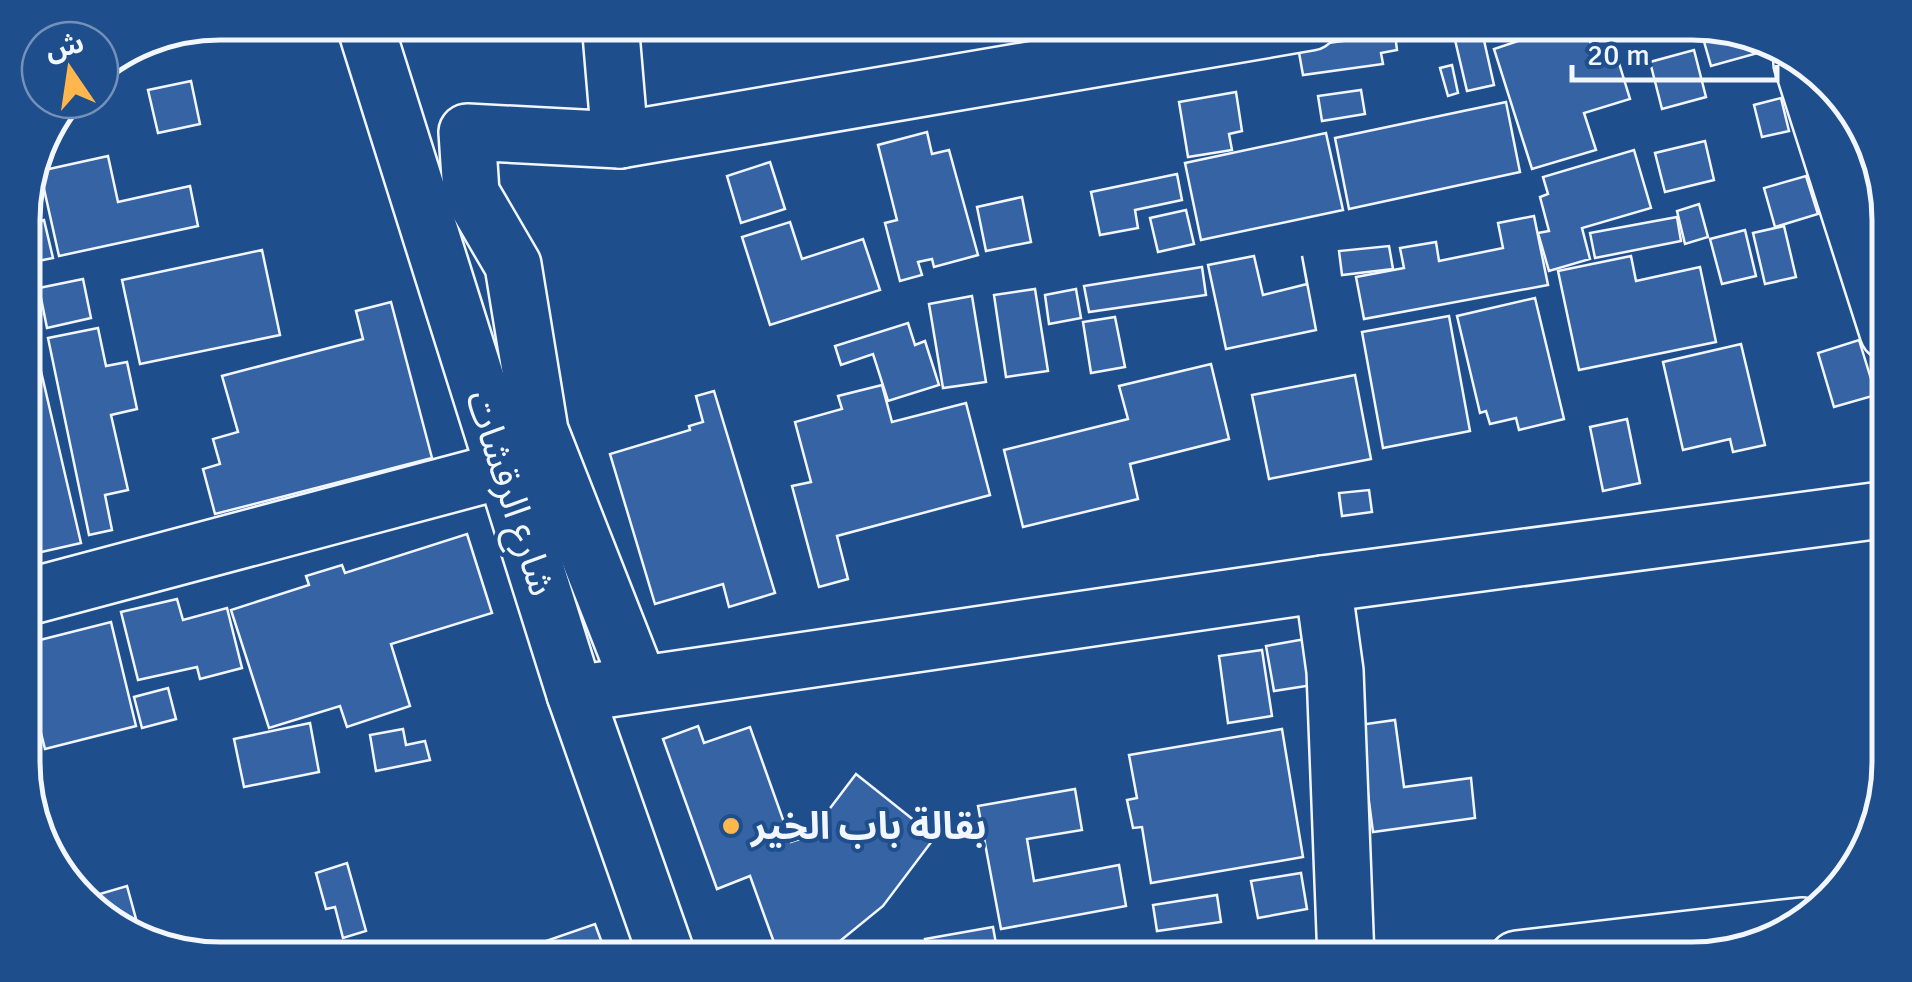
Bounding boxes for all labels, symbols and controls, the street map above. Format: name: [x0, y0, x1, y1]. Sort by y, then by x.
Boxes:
north arrow: [20, 20, 120, 120]
scale bar: [1572, 20, 1777, 82]
text: ش: [42, 26, 87, 67]
text: 20 m: [1587, 37, 1650, 74]
street label: شارع الرقشات: [451, 384, 566, 603]
place label: بقالة باب الخير: [749, 803, 987, 850]
marker: بقالة باب الخير: [720, 815, 742, 837]

